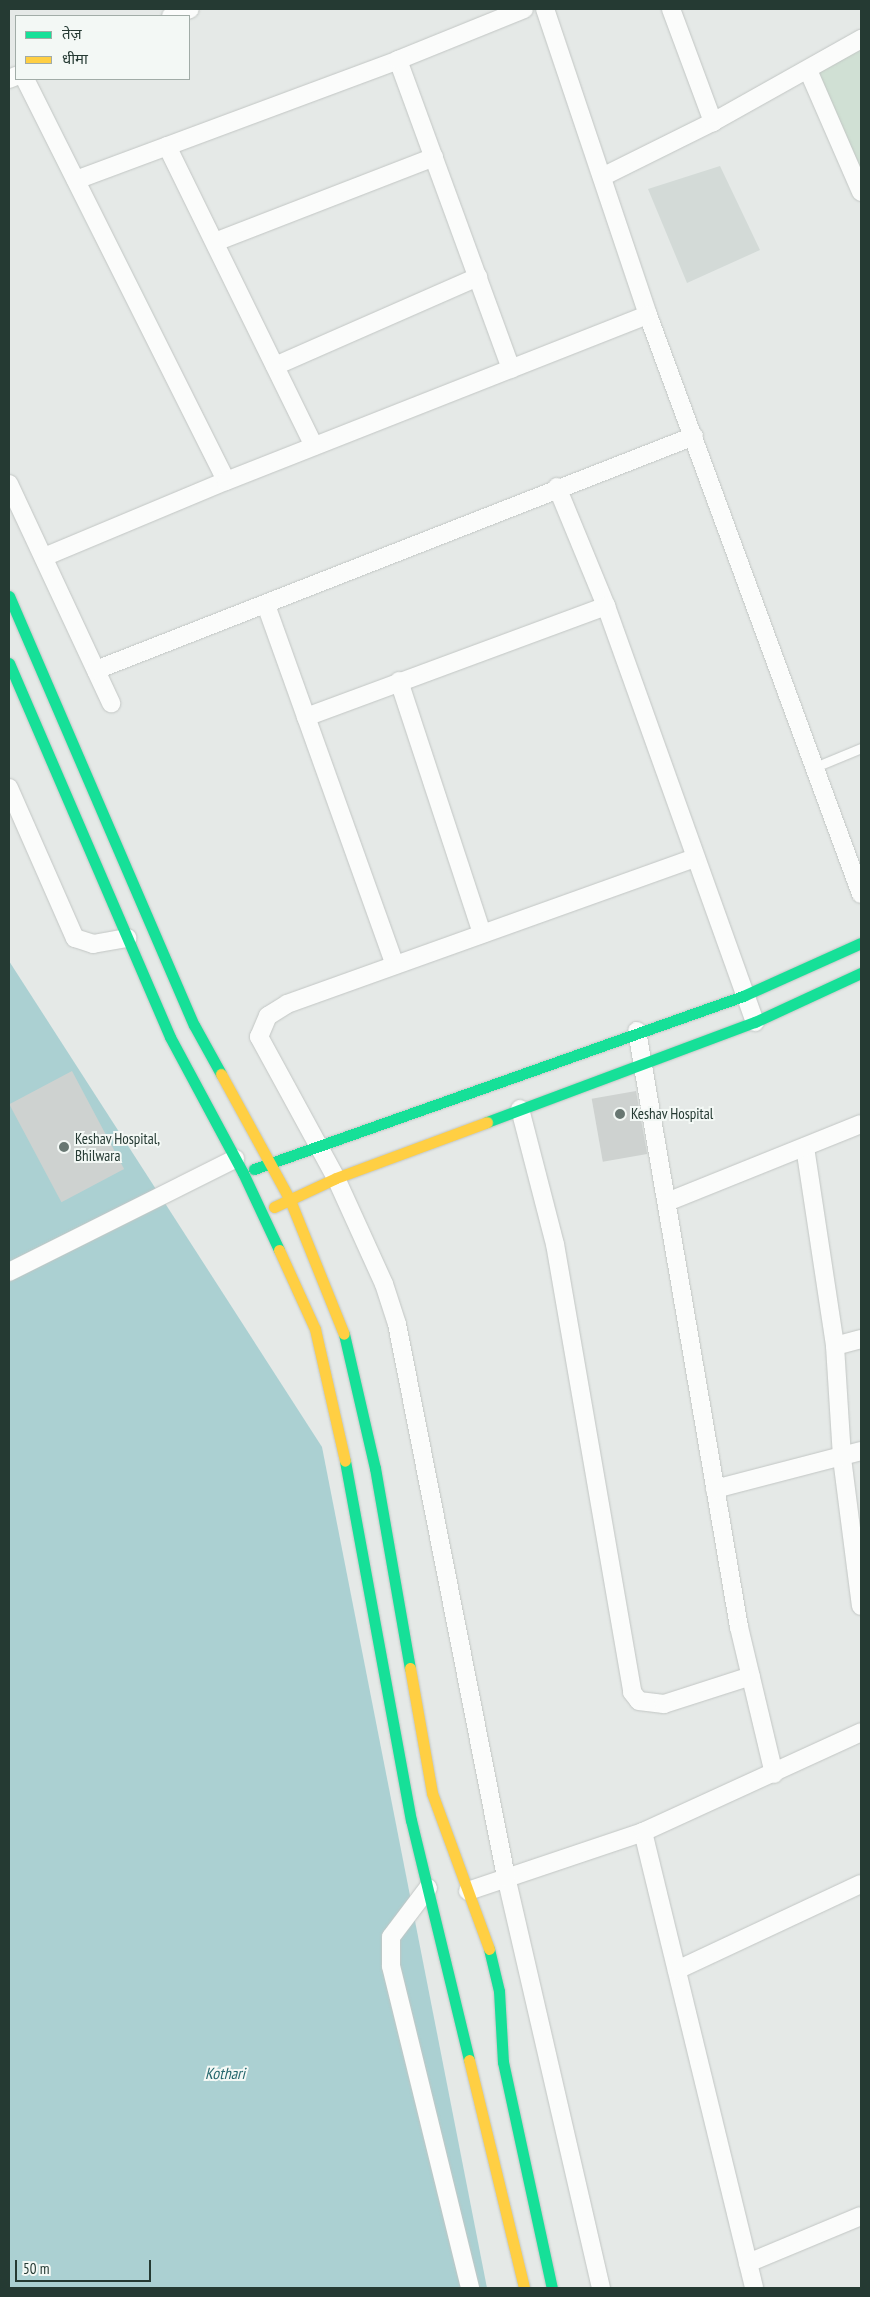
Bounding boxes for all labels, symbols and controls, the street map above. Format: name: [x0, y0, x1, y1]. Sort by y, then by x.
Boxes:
legend: [15, 15, 190, 80]
text: तेज़: [62, 24, 82, 43]
text: धीमा: [62, 49, 88, 68]
place label: Keshav Hospital: [631, 1105, 714, 1123]
marker: Keshav Hospital: [613, 1107, 627, 1121]
place label: Keshav Hospital, Bhilwara: [75, 1129, 160, 1164]
marker: Keshav Hospital, Bhilwara: [57, 1140, 71, 1154]
water label: Kothari: [205, 2063, 245, 2083]
scale bar: [18, 2250, 154, 2282]
text: 50 m: [23, 2259, 49, 2278]

